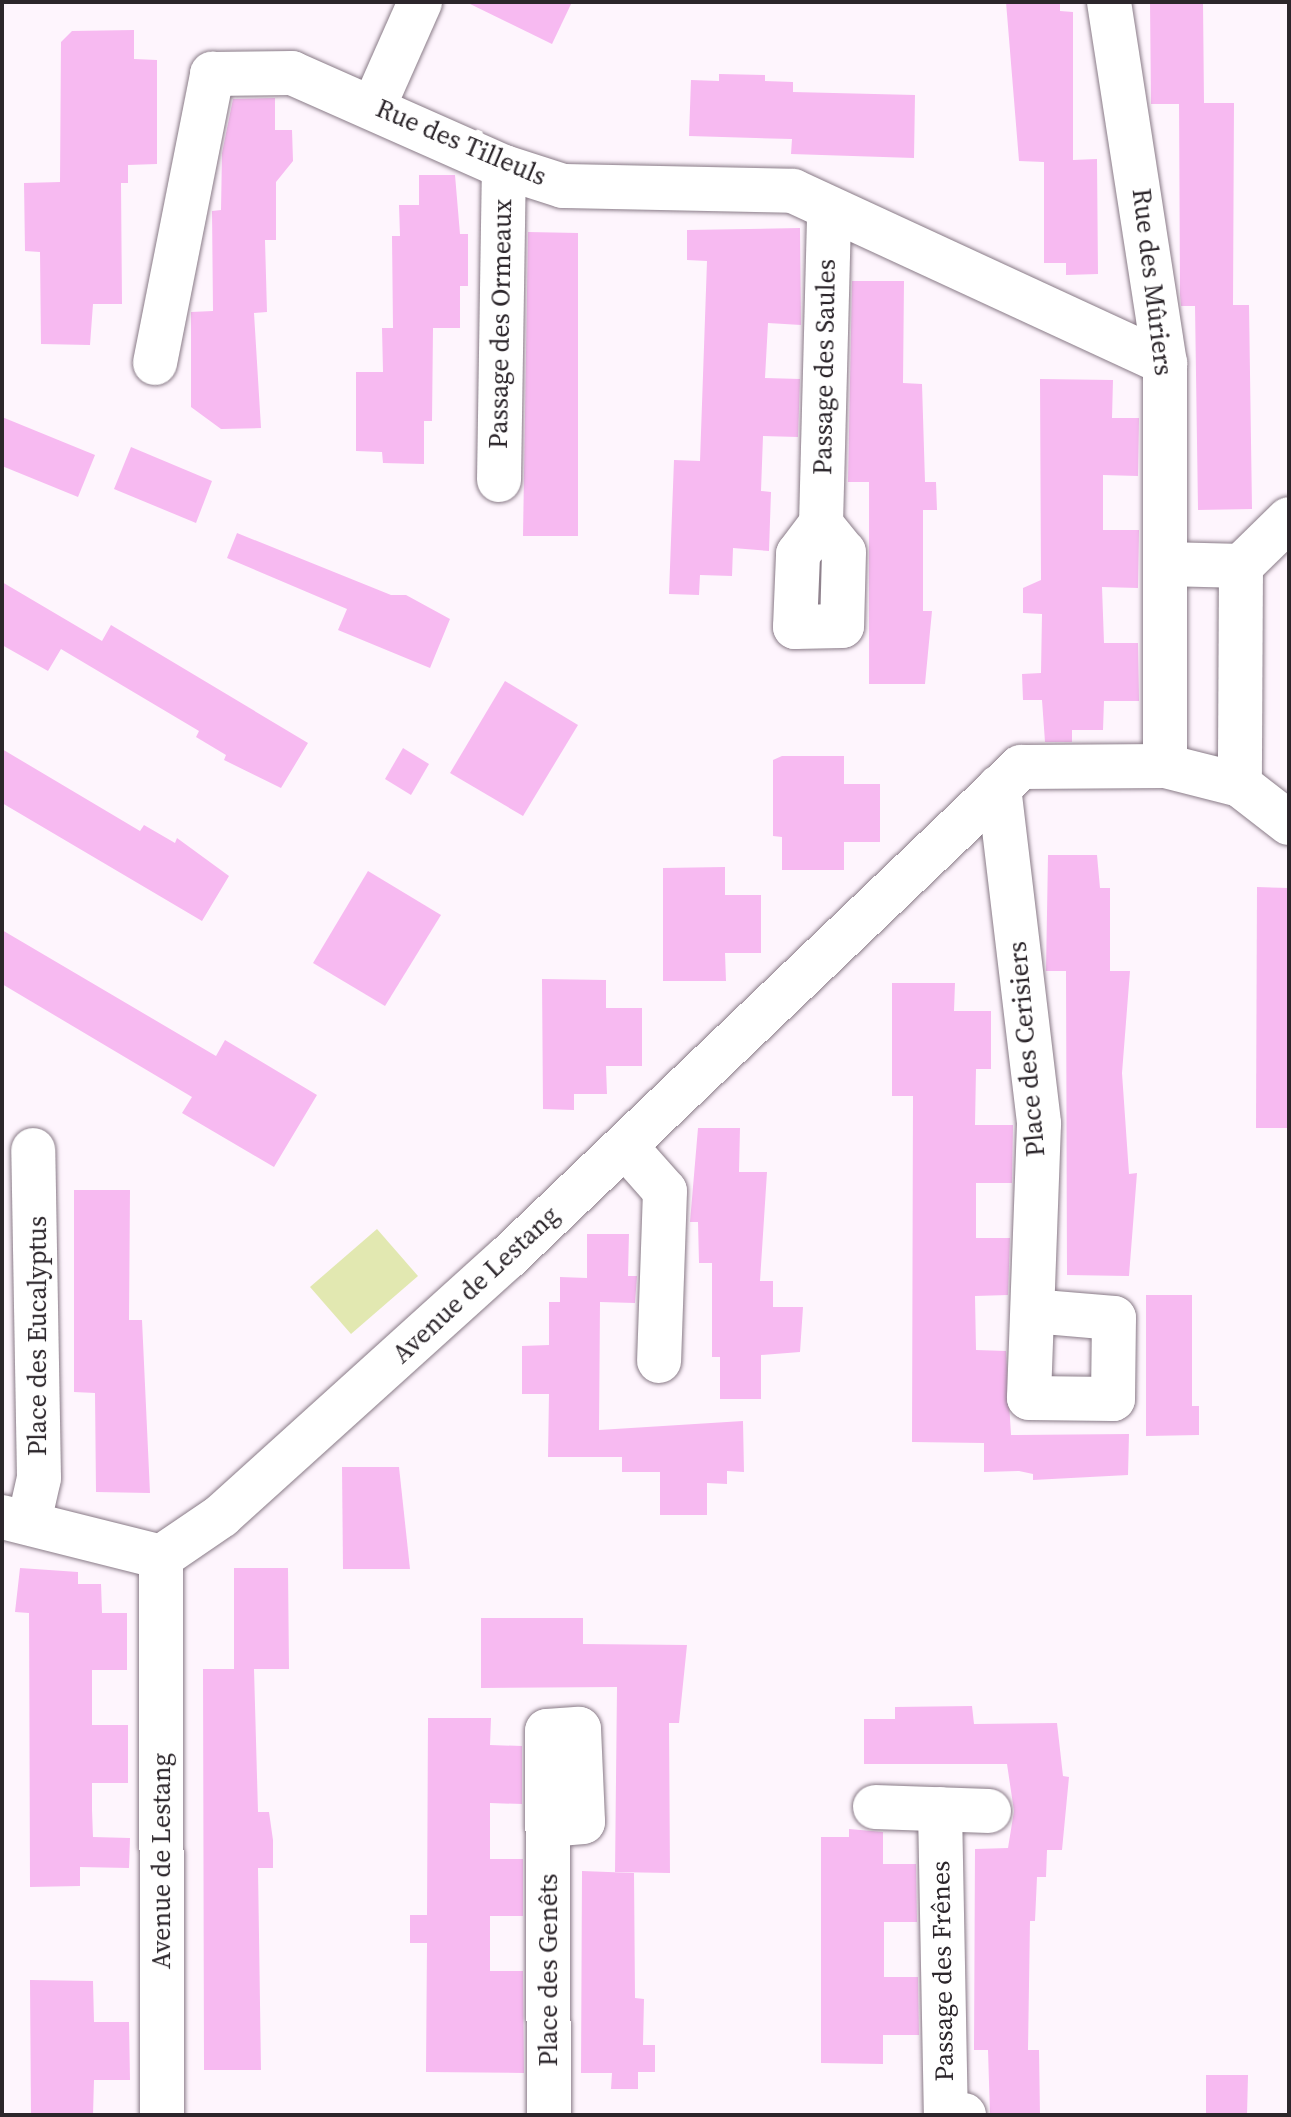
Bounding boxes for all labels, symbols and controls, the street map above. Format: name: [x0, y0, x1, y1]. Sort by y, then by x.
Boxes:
street label: Rue des Tilleuls: [371, 93, 551, 193]
street label: Rue des Mûriers: [1125, 187, 1179, 377]
street label: Passage des Ormeaux: [483, 199, 519, 449]
street label: Passage des Saules: [808, 259, 842, 475]
street label: Place des Cerisiers: [1002, 940, 1052, 1158]
street label: Avenue de Lestang: [386, 1200, 566, 1370]
street label: Place des Eucalyptus: [22, 1216, 54, 1456]
street label: Avenue de Lestang: [146, 1753, 178, 1969]
street label: Passage des Frênes: [925, 1860, 961, 2082]
street label: Place des Genêts: [533, 1873, 565, 2067]

